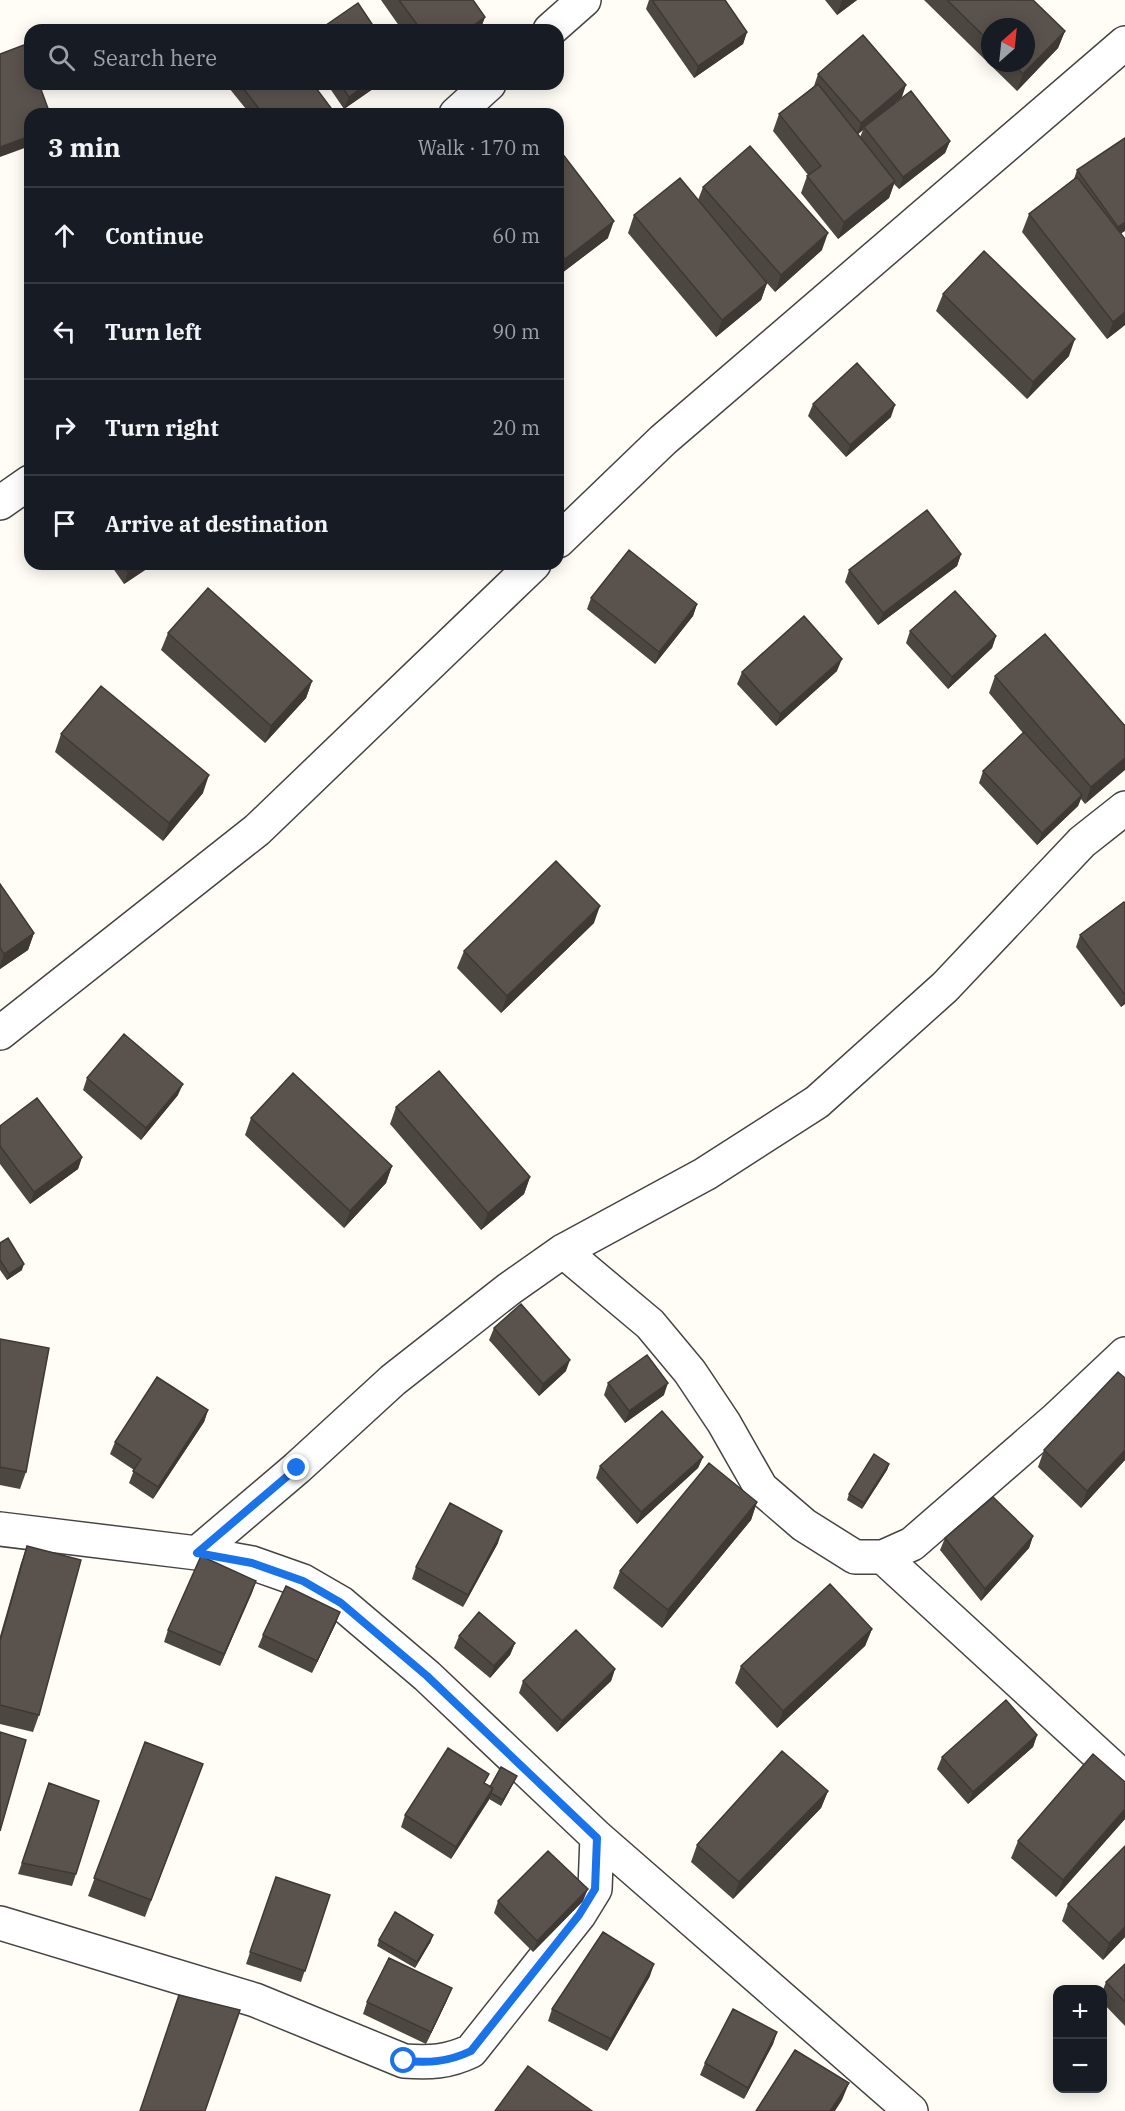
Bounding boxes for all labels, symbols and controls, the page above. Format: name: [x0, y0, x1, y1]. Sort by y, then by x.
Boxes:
north arrow: [981, 18, 1035, 72]
search box: [24, 24, 564, 90]
icon: search: [45, 41, 78, 74]
text: Search here: [93, 43, 217, 72]
text: 3 min: [48, 130, 121, 164]
text: Walk · 170 m: [418, 134, 540, 161]
icon: ahead: [48, 219, 81, 252]
text: Continue: [105, 221, 204, 250]
text: 60 m: [492, 222, 540, 249]
icon: left: [48, 315, 81, 348]
text: Turn left: [105, 317, 201, 346]
text: 90 m: [492, 318, 540, 345]
icon: right: [48, 411, 81, 444]
text: Turn right: [105, 413, 219, 442]
text: 20 m: [492, 414, 540, 441]
icon: arrive: [48, 507, 81, 540]
text: Arrive at destination: [105, 509, 328, 538]
route end: [283, 1454, 309, 1480]
map controls: [1053, 1985, 1107, 2093]
button: +: [1053, 1985, 1107, 2039]
button: −: [1053, 2039, 1107, 2093]
route start: [390, 2047, 416, 2073]

